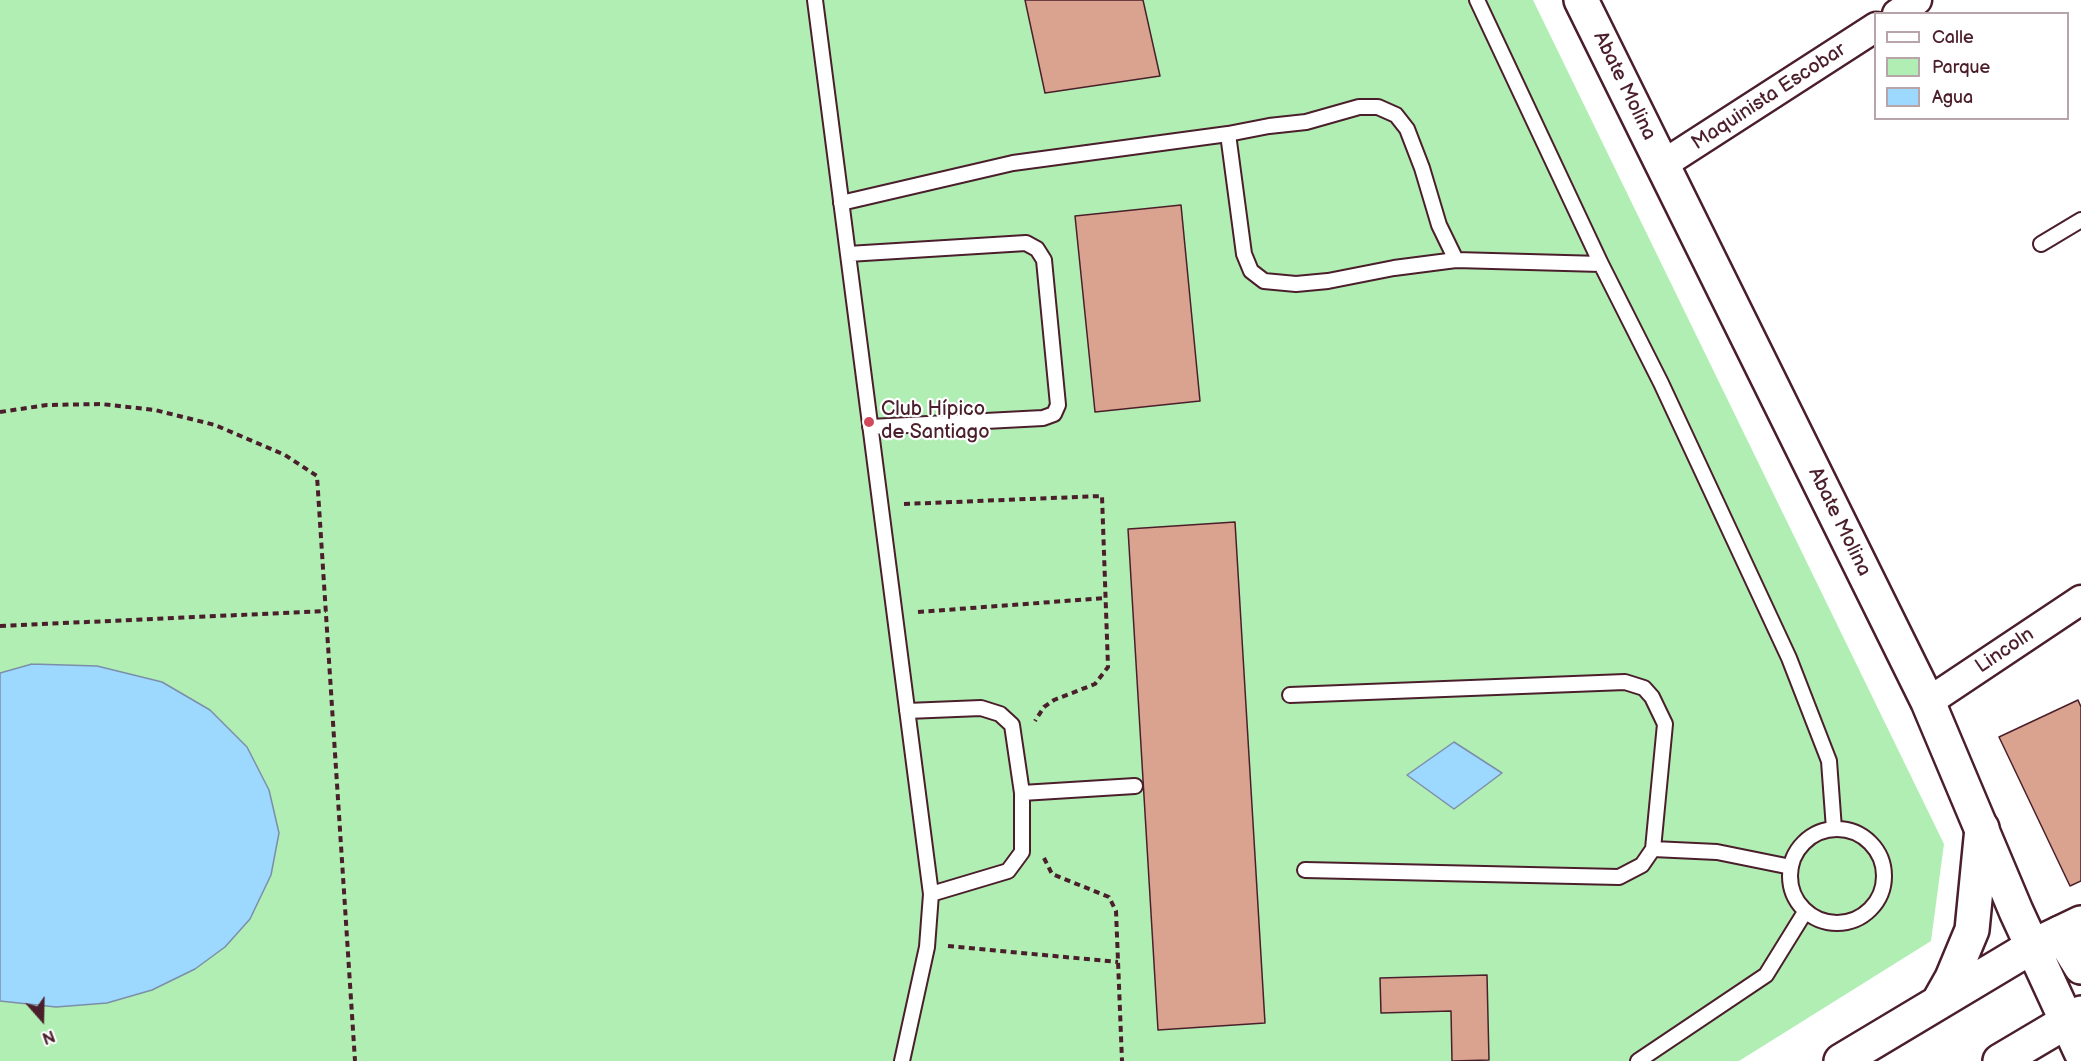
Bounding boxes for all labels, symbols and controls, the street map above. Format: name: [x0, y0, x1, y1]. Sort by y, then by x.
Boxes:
legend: [1874, 12, 2069, 120]
text: Calle: [1932, 27, 1974, 48]
street label: Abate Molina: [1587, 28, 1661, 144]
street label: Maquinista Escobar: [1687, 38, 1851, 156]
text: Parque: [1932, 57, 1990, 78]
text: Agua: [1932, 87, 1973, 108]
place label: Club Hípico de Santiago: [881, 398, 989, 445]
marker: Club Hípico de Santiago: [862, 415, 876, 429]
street label: Abate Molina: [1802, 464, 1876, 580]
street label: Lincoln: [1971, 623, 2039, 679]
north arrow: [12, 989, 72, 1049]
text: N: [39, 1025, 57, 1047]

